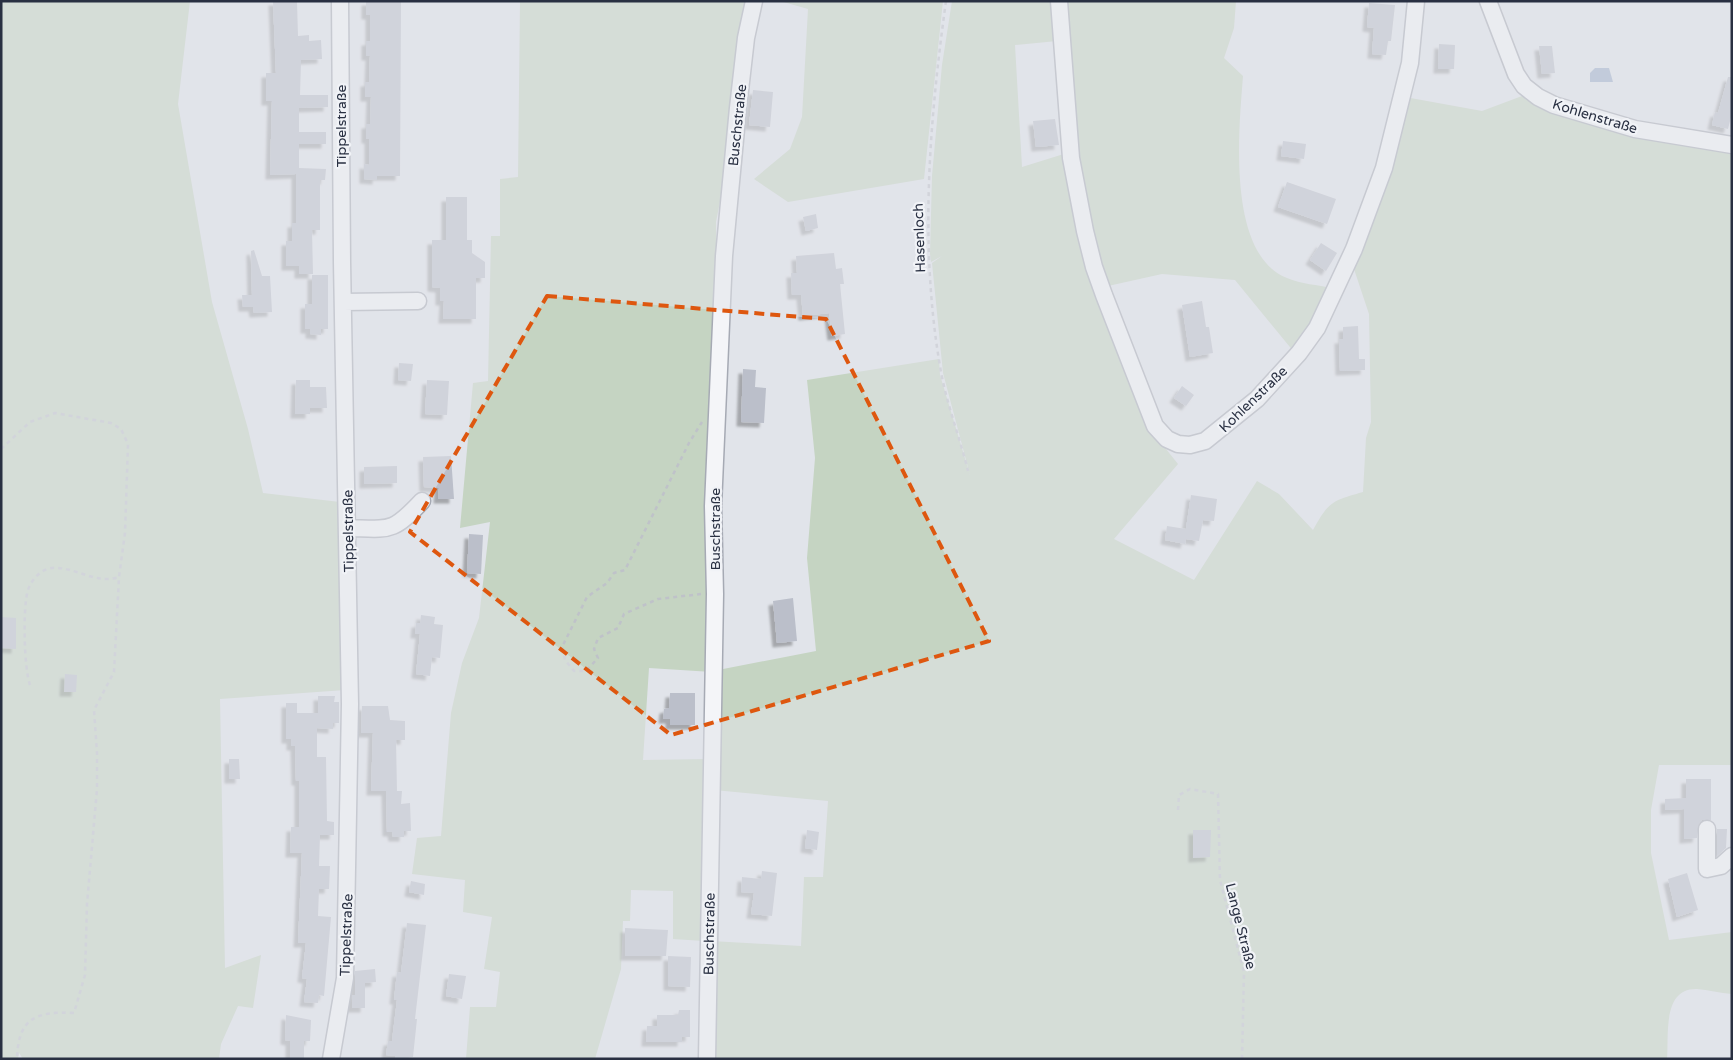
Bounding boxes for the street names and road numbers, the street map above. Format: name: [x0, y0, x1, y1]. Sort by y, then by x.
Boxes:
street label: Buschstraße: [725, 83, 750, 167]
street label: Tippelstraße: [333, 85, 350, 167]
street label: Kohlenstraße: [1550, 95, 1639, 137]
street label: Hasenloch: [910, 203, 929, 273]
street label: Kohlenstraße: [1216, 363, 1291, 436]
street label: Buschstraße: [707, 488, 724, 570]
street label: Tippelstraße: [339, 489, 358, 572]
street label: Lange Straße: [1222, 881, 1259, 971]
street label: Tippelstraße: [337, 893, 356, 977]
street label: Buschstraße: [700, 893, 719, 975]

